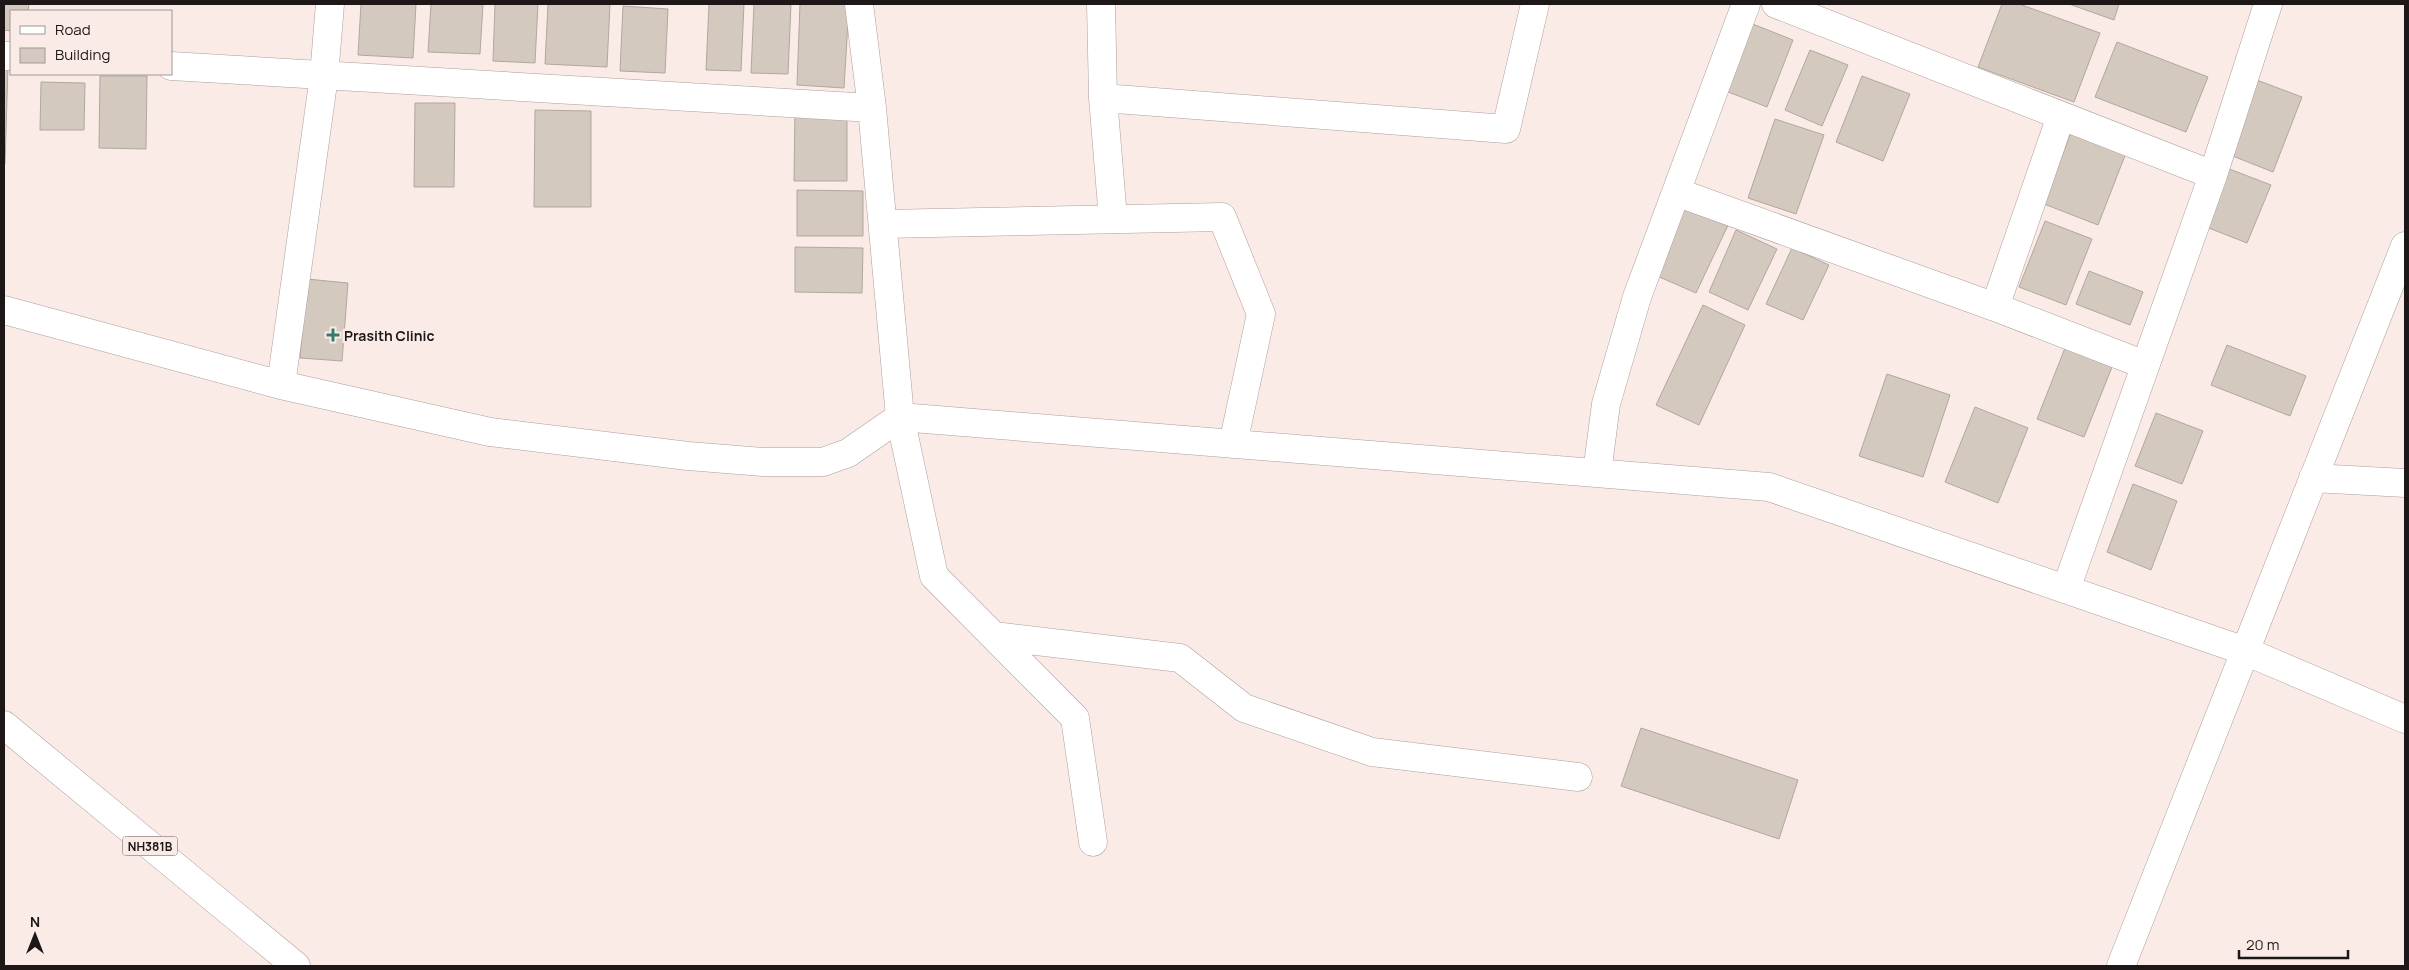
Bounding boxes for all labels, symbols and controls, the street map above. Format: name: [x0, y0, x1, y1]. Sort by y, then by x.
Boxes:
legend: [10, 10, 172, 75]
text: Road: [55, 19, 91, 40]
text: Building: [55, 44, 110, 65]
place label: Prasith Clinic: [344, 326, 434, 345]
marker: Prasith Clinic: [326, 328, 340, 342]
road number: NH381B: [122, 836, 178, 856]
north arrow: [10, 910, 60, 960]
text: N: [30, 912, 40, 931]
scale bar: [2239, 928, 2348, 960]
text: 20 m: [2246, 934, 2279, 955]

